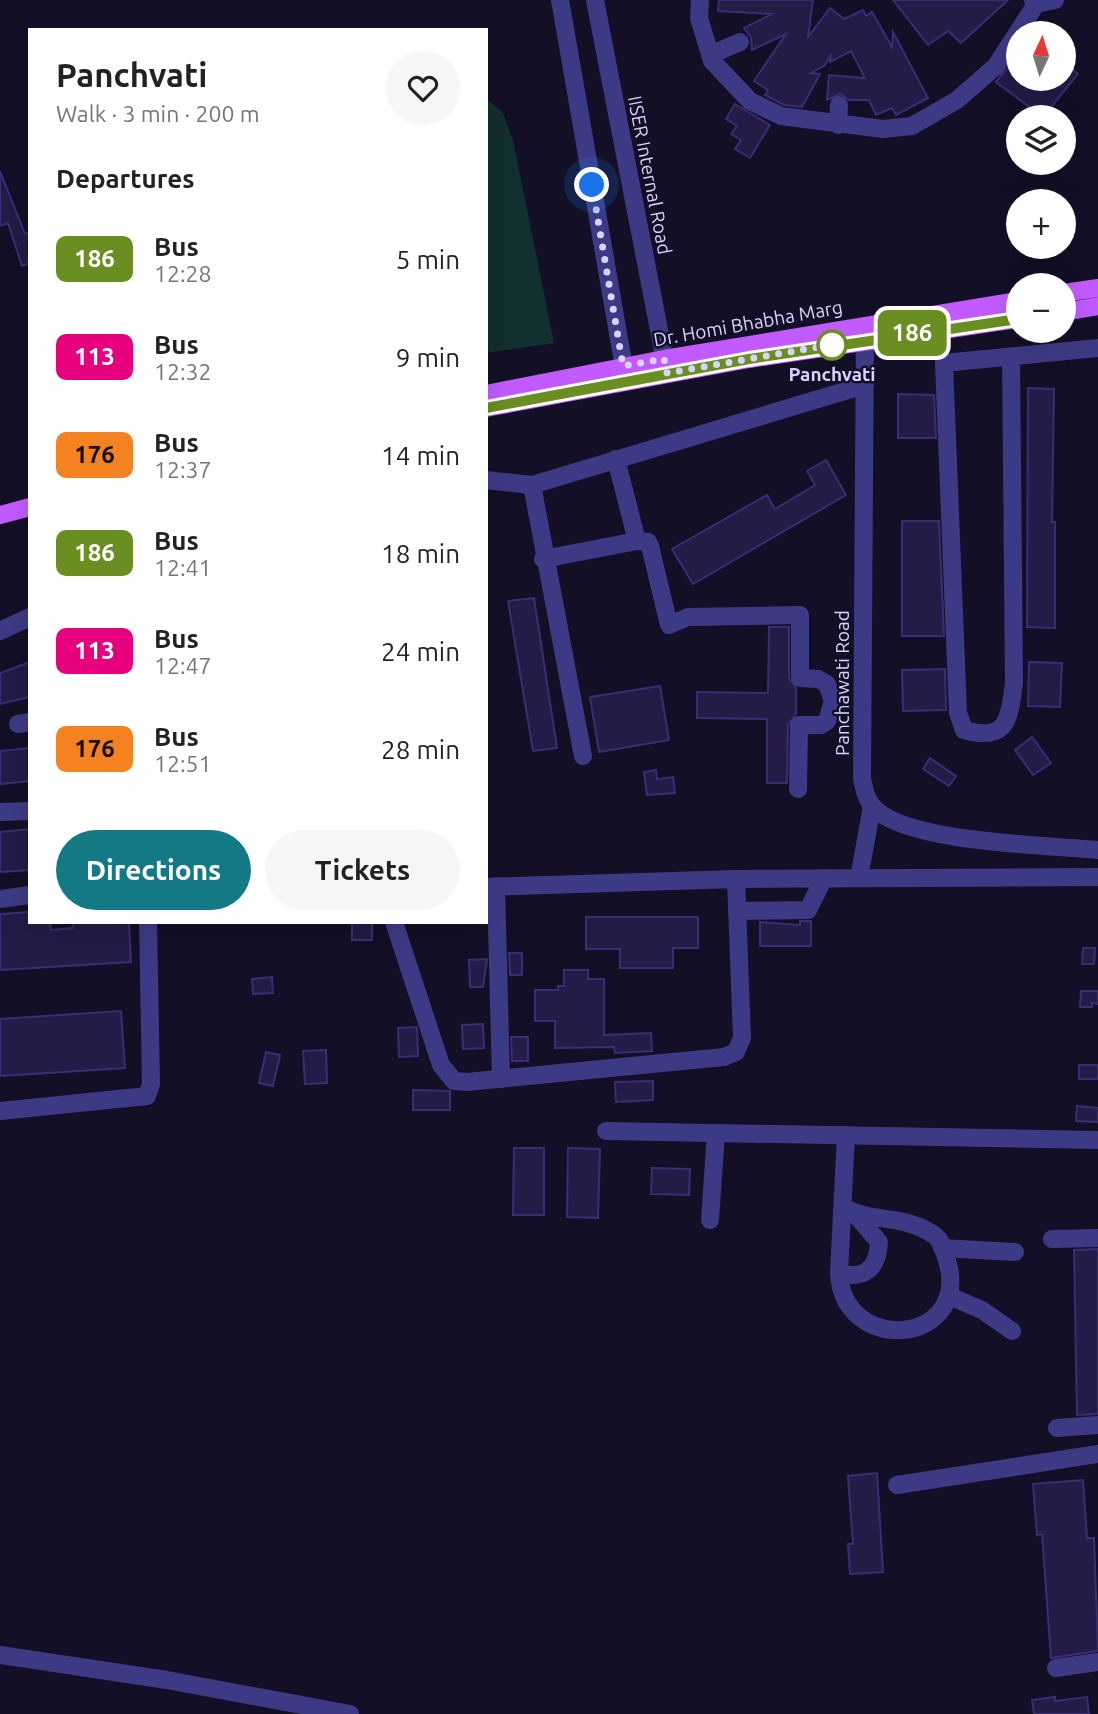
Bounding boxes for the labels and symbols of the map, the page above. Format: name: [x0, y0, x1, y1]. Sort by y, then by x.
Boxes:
north arrow: [1006, 21, 1076, 91]
street label: IISER Internal Road: [624, 94, 676, 256]
your location: [574, 167, 609, 202]
street label: Dr. Homi Bhabha Marg: [652, 296, 844, 350]
line badge: 186: [872, 310, 952, 356]
marker: Panchvati: [817, 330, 847, 360]
place label: Panchvati: [788, 363, 876, 385]
street label: Panchawati Road: [831, 610, 853, 756]

